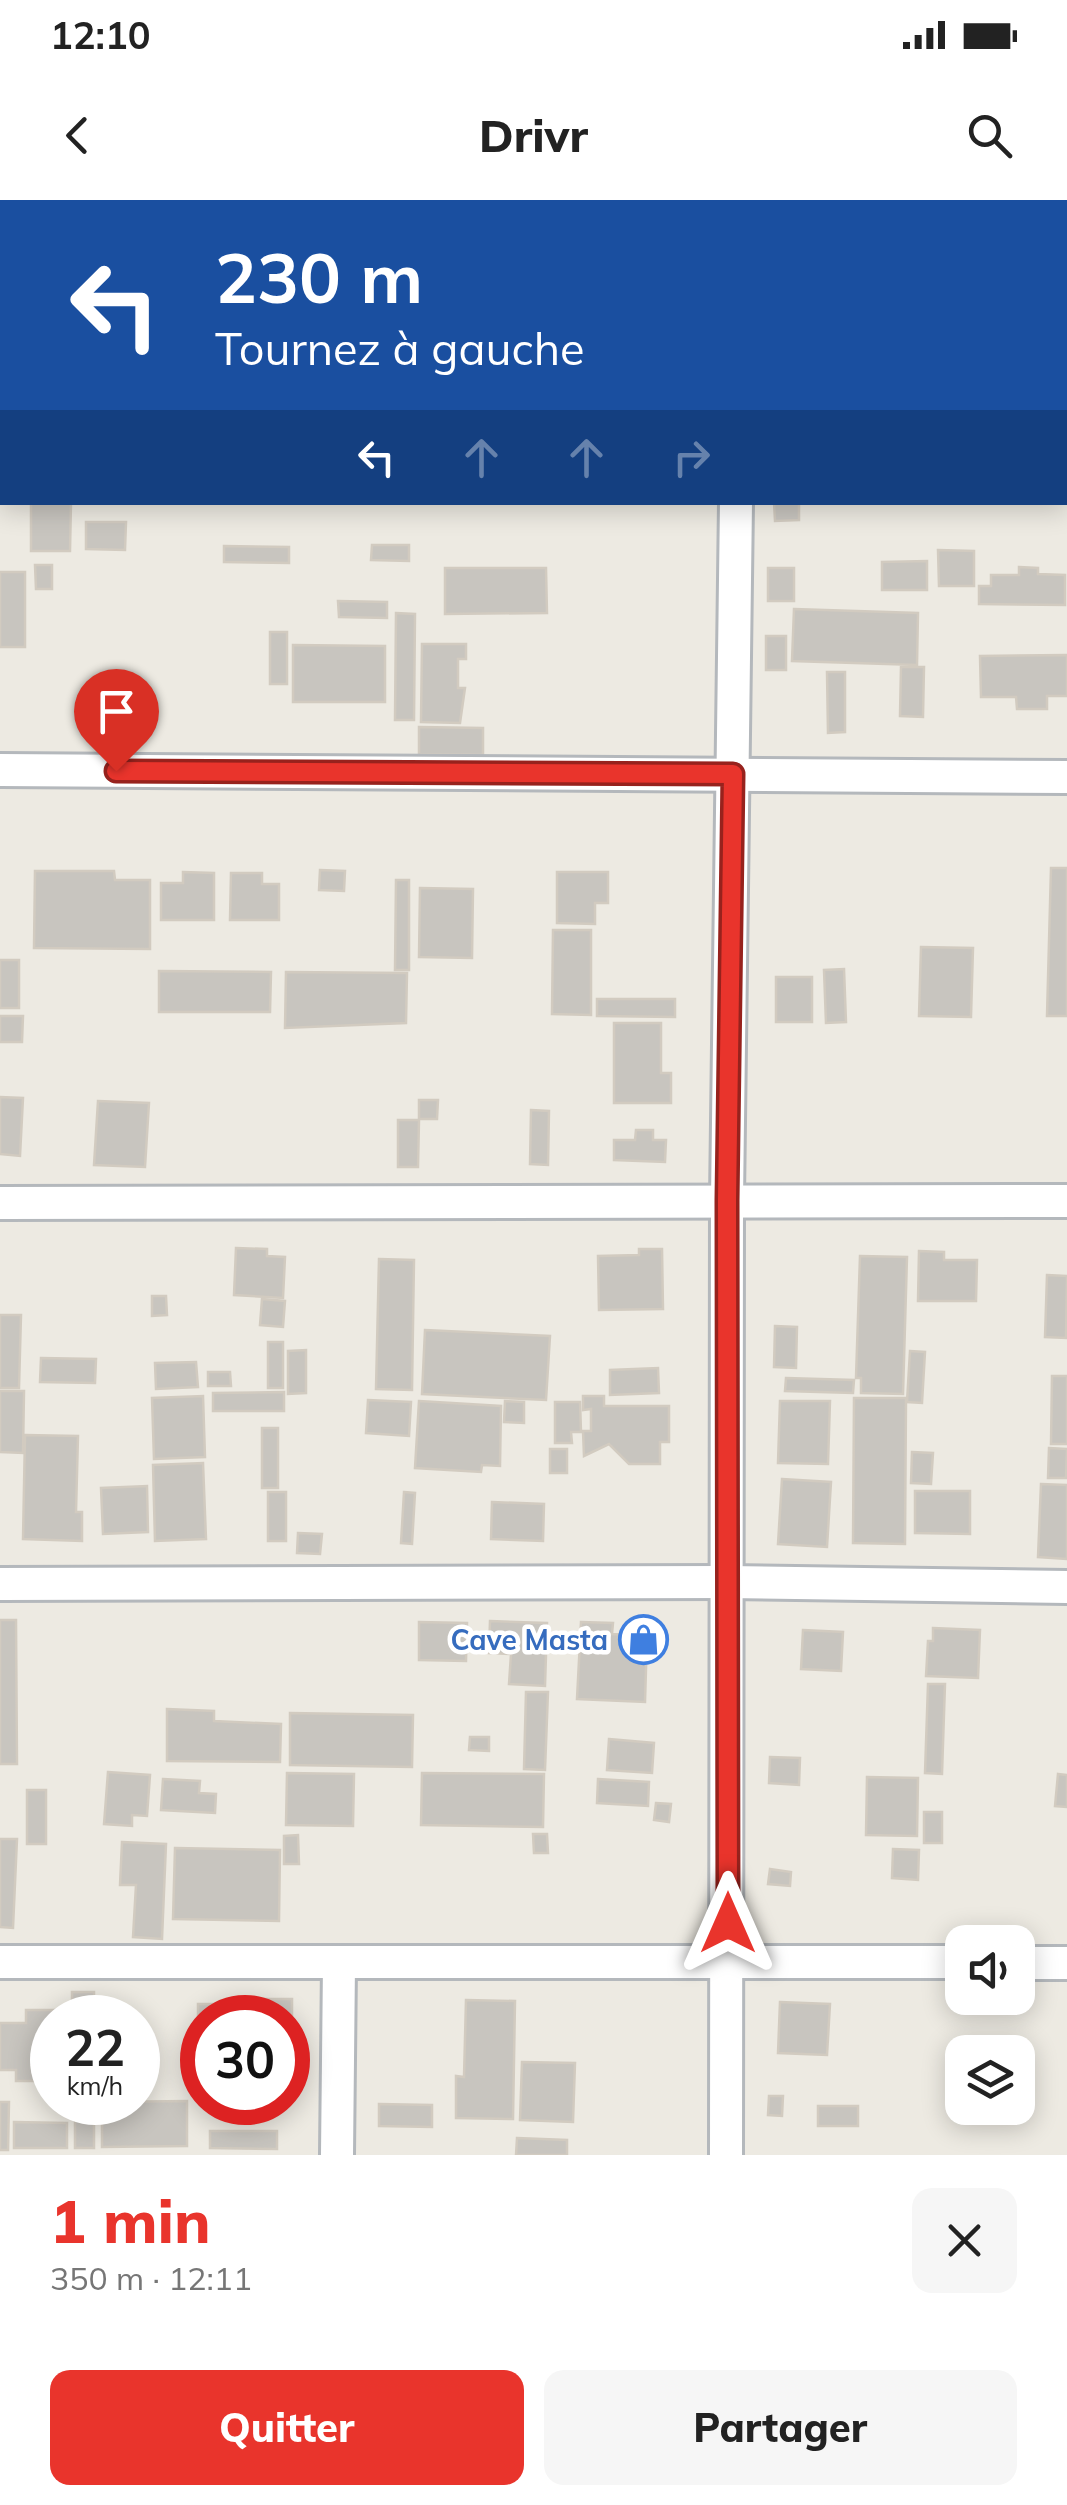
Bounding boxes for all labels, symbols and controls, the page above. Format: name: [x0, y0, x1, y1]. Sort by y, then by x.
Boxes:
text: 12:10: [50, 11, 151, 59]
text: Drivr: [479, 107, 588, 163]
icon: back: [50, 108, 105, 163]
icon: search: [962, 108, 1017, 163]
text: 230 m: [215, 233, 423, 321]
icon: left: [50, 240, 180, 370]
text: Tournez à gauche: [215, 320, 585, 376]
icon: left: [349, 430, 404, 485]
icon: ahead: [454, 430, 509, 485]
icon: ahead: [559, 430, 614, 485]
icon: right: [664, 430, 719, 485]
pin: [74, 669, 159, 772]
icon: arrive: [89, 684, 144, 739]
shop icon: Cave Masta: [617, 1613, 669, 1665]
place label: Cave Masta: [451, 1622, 608, 1657]
position arrow: [676, 1871, 780, 1975]
map controls: [945, 1925, 1035, 2125]
button: sound: [945, 1925, 1035, 2015]
speed limit sign: 30: [180, 1995, 310, 2125]
text: 22: [65, 2016, 125, 2079]
button: layers: [945, 2035, 1035, 2125]
text: km/h: [67, 2070, 123, 2101]
text: 1 min: [50, 2183, 211, 2258]
button: close: [912, 2188, 1017, 2293]
text: 350 m · 12:11: [50, 2258, 252, 2298]
button: Quitter: [50, 2370, 524, 2485]
button: Partager: [544, 2370, 1017, 2485]

